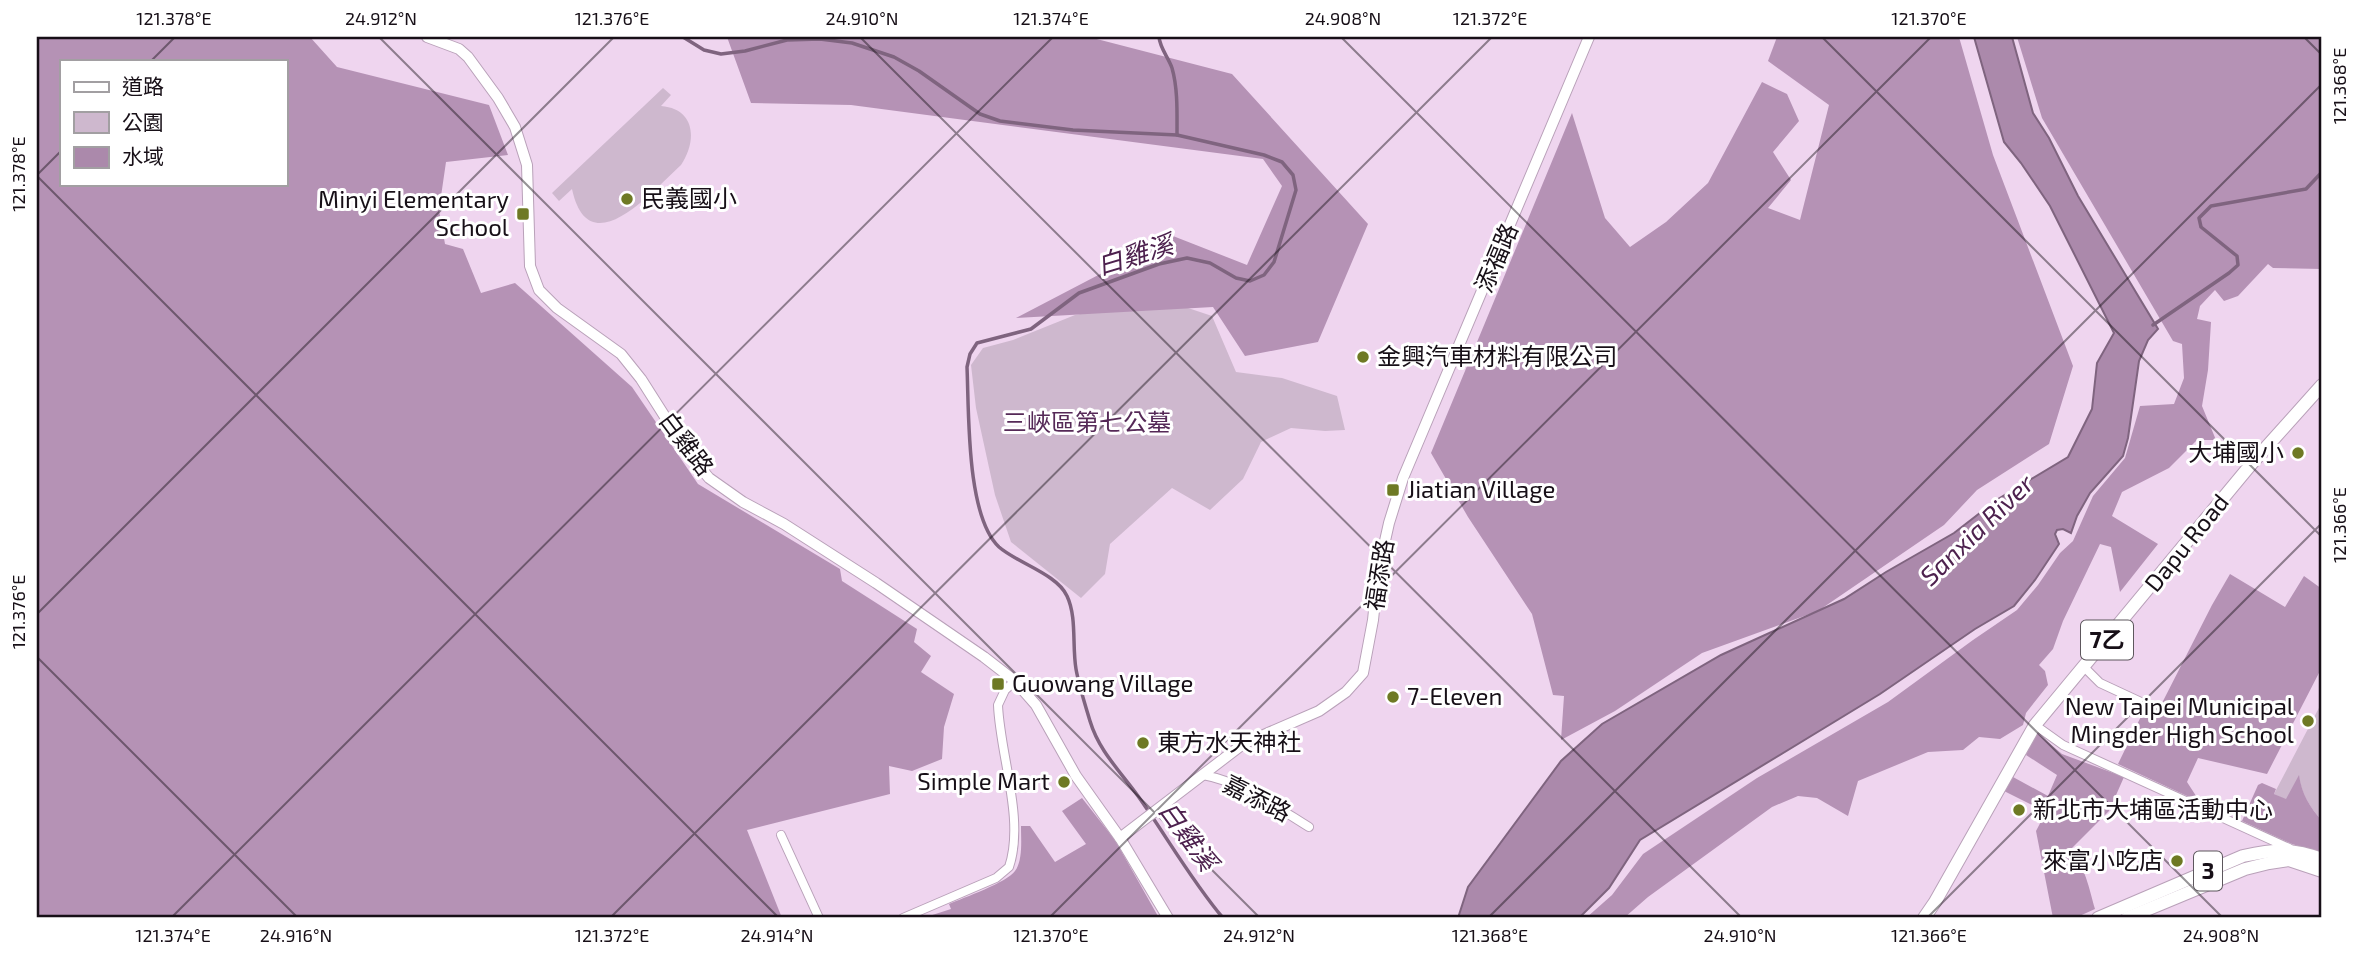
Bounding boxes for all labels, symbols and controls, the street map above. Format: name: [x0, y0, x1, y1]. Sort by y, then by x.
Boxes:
text: 121.378°E: [136, 7, 212, 29]
text: 24.912°N: [345, 7, 417, 29]
text: 121.376°E: [575, 7, 649, 29]
text: 24.910°N: [826, 7, 898, 29]
text: 121.374°E: [1013, 7, 1089, 29]
text: 24.908°N: [1305, 7, 1381, 29]
text: 121.372°E: [1453, 7, 1527, 29]
text: 121.370°E: [1891, 7, 1967, 29]
text: 121.368°E: [2328, 48, 2350, 124]
legend: [60, 60, 287, 186]
text: 道路: [122, 73, 164, 98]
text: 公園: [122, 109, 164, 134]
text: 121.378°E: [7, 136, 29, 212]
text: 水域: [122, 143, 164, 168]
place label: 民義國小: [641, 183, 737, 212]
place label: Minyi Elementary School: [318, 184, 509, 241]
marker: 民義國小: [619, 191, 635, 207]
marker: Minyi Elementary School: [515, 206, 531, 222]
street label: 添福路: [1468, 219, 1523, 296]
water label: 白雞溪: [1093, 226, 1180, 280]
place label: 金興汽車材料有限公司: [1377, 341, 1617, 370]
marker: 金興汽車材料有限公司: [1355, 349, 1371, 365]
street label: 白雞路: [654, 406, 720, 481]
park label: 三峽區第七公墓: [1003, 407, 1171, 436]
place label: 大埔國小: [2188, 437, 2284, 466]
marker: 大埔國小: [2290, 445, 2306, 461]
water label: Sanxia River: [1913, 467, 2040, 591]
place label: Jiatian Village: [1407, 474, 1555, 503]
marker: Jiatian Village: [1385, 482, 1401, 498]
street label: Dapu Road: [2138, 487, 2234, 597]
text: 121.366°E: [2328, 487, 2350, 563]
street label: 福添路: [1359, 537, 1398, 613]
text: 121.376°E: [7, 575, 29, 649]
road number: 7乙: [2081, 620, 2133, 660]
place label: Guowang Village: [1012, 668, 1194, 697]
marker: Guowang Village: [990, 676, 1006, 692]
place label: 7-Eleven: [1407, 681, 1502, 710]
marker: 7-Eleven: [1385, 689, 1401, 705]
place label: New Taipei Municipal Mingder High School: [2065, 691, 2294, 748]
marker: New Taipei Municipal Mingder High School: [2300, 713, 2316, 729]
place label: 東方水天神社: [1157, 727, 1301, 756]
marker: 東方水天神社: [1135, 735, 1151, 751]
place label: Simple Mart: [917, 766, 1050, 795]
street label: 嘉添路: [1219, 768, 1296, 827]
marker: Simple Mart: [1056, 774, 1072, 790]
water label: 白雞溪: [1154, 794, 1227, 879]
place label: 新北市大埔區活動中心: [2033, 794, 2273, 823]
marker: 新北市大埔區活動中心: [2011, 802, 2027, 818]
place label: 來富小吃店: [2043, 845, 2163, 874]
road number: 3: [2194, 852, 2222, 890]
marker: 來富小吃店: [2169, 853, 2185, 869]
text: 121.374°E: [135, 924, 211, 946]
text: 24.916°N: [260, 924, 332, 946]
text: 121.372°E: [575, 924, 649, 946]
text: 24.914°N: [740, 924, 814, 946]
text: 121.370°E: [1013, 924, 1089, 946]
text: 24.912°N: [1223, 924, 1295, 946]
text: 121.368°E: [1452, 924, 1528, 946]
text: 24.910°N: [1704, 924, 1776, 946]
text: 121.366°E: [1891, 924, 1967, 946]
text: 24.908°N: [2183, 924, 2259, 946]

